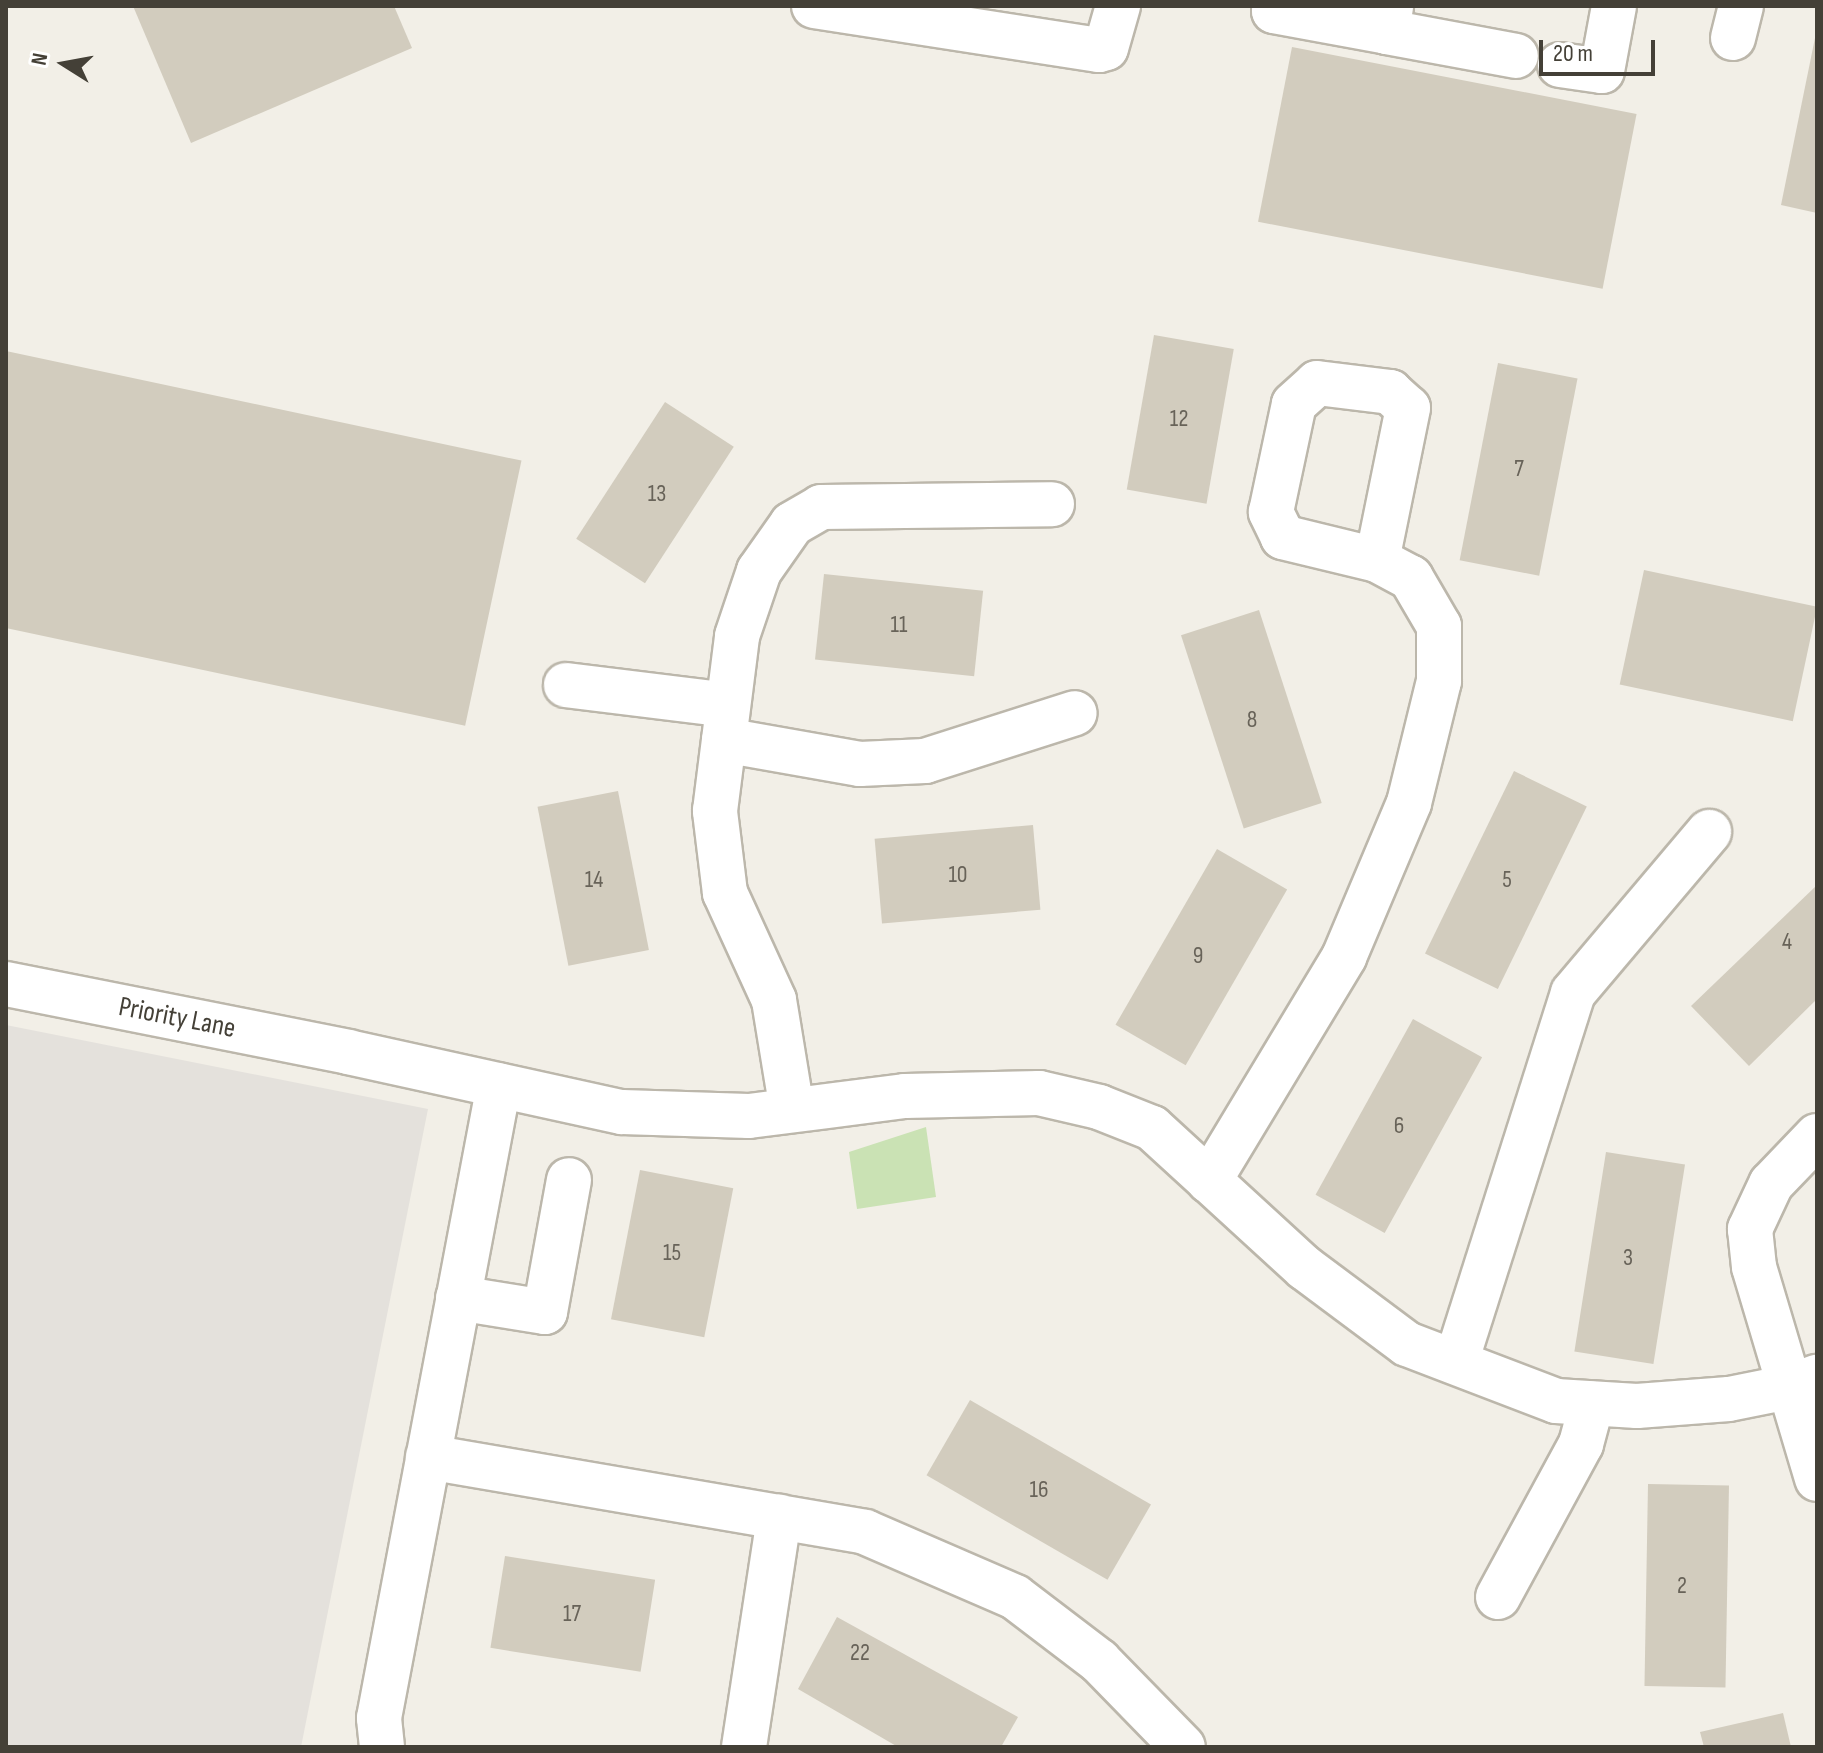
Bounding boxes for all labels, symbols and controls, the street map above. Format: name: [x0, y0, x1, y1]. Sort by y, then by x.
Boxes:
north arrow: [24, 24, 104, 104]
scale bar: [1543, 24, 1659, 74]
text: 20 m: [1553, 39, 1593, 68]
text: N: [26, 51, 54, 68]
house number: 12: [1170, 405, 1188, 433]
house number: 7: [1514, 455, 1524, 483]
house number: 13: [648, 480, 666, 508]
house number: 11: [891, 611, 907, 639]
house number: 8: [1247, 706, 1257, 734]
house number: 10: [948, 861, 968, 889]
house number: 14: [585, 866, 603, 894]
house number: 5: [1502, 866, 1512, 894]
house number: 4: [1782, 928, 1792, 956]
house number: 9: [1193, 942, 1203, 970]
street label: Priority Lane: [116, 990, 238, 1046]
house number: 6: [1394, 1112, 1404, 1140]
house number: 15: [663, 1239, 681, 1267]
house number: 3: [1623, 1244, 1633, 1272]
house number: 16: [1030, 1476, 1048, 1504]
house number: 2: [1677, 1572, 1687, 1600]
house number: 17: [563, 1600, 581, 1628]
house number: 22: [850, 1639, 870, 1667]

